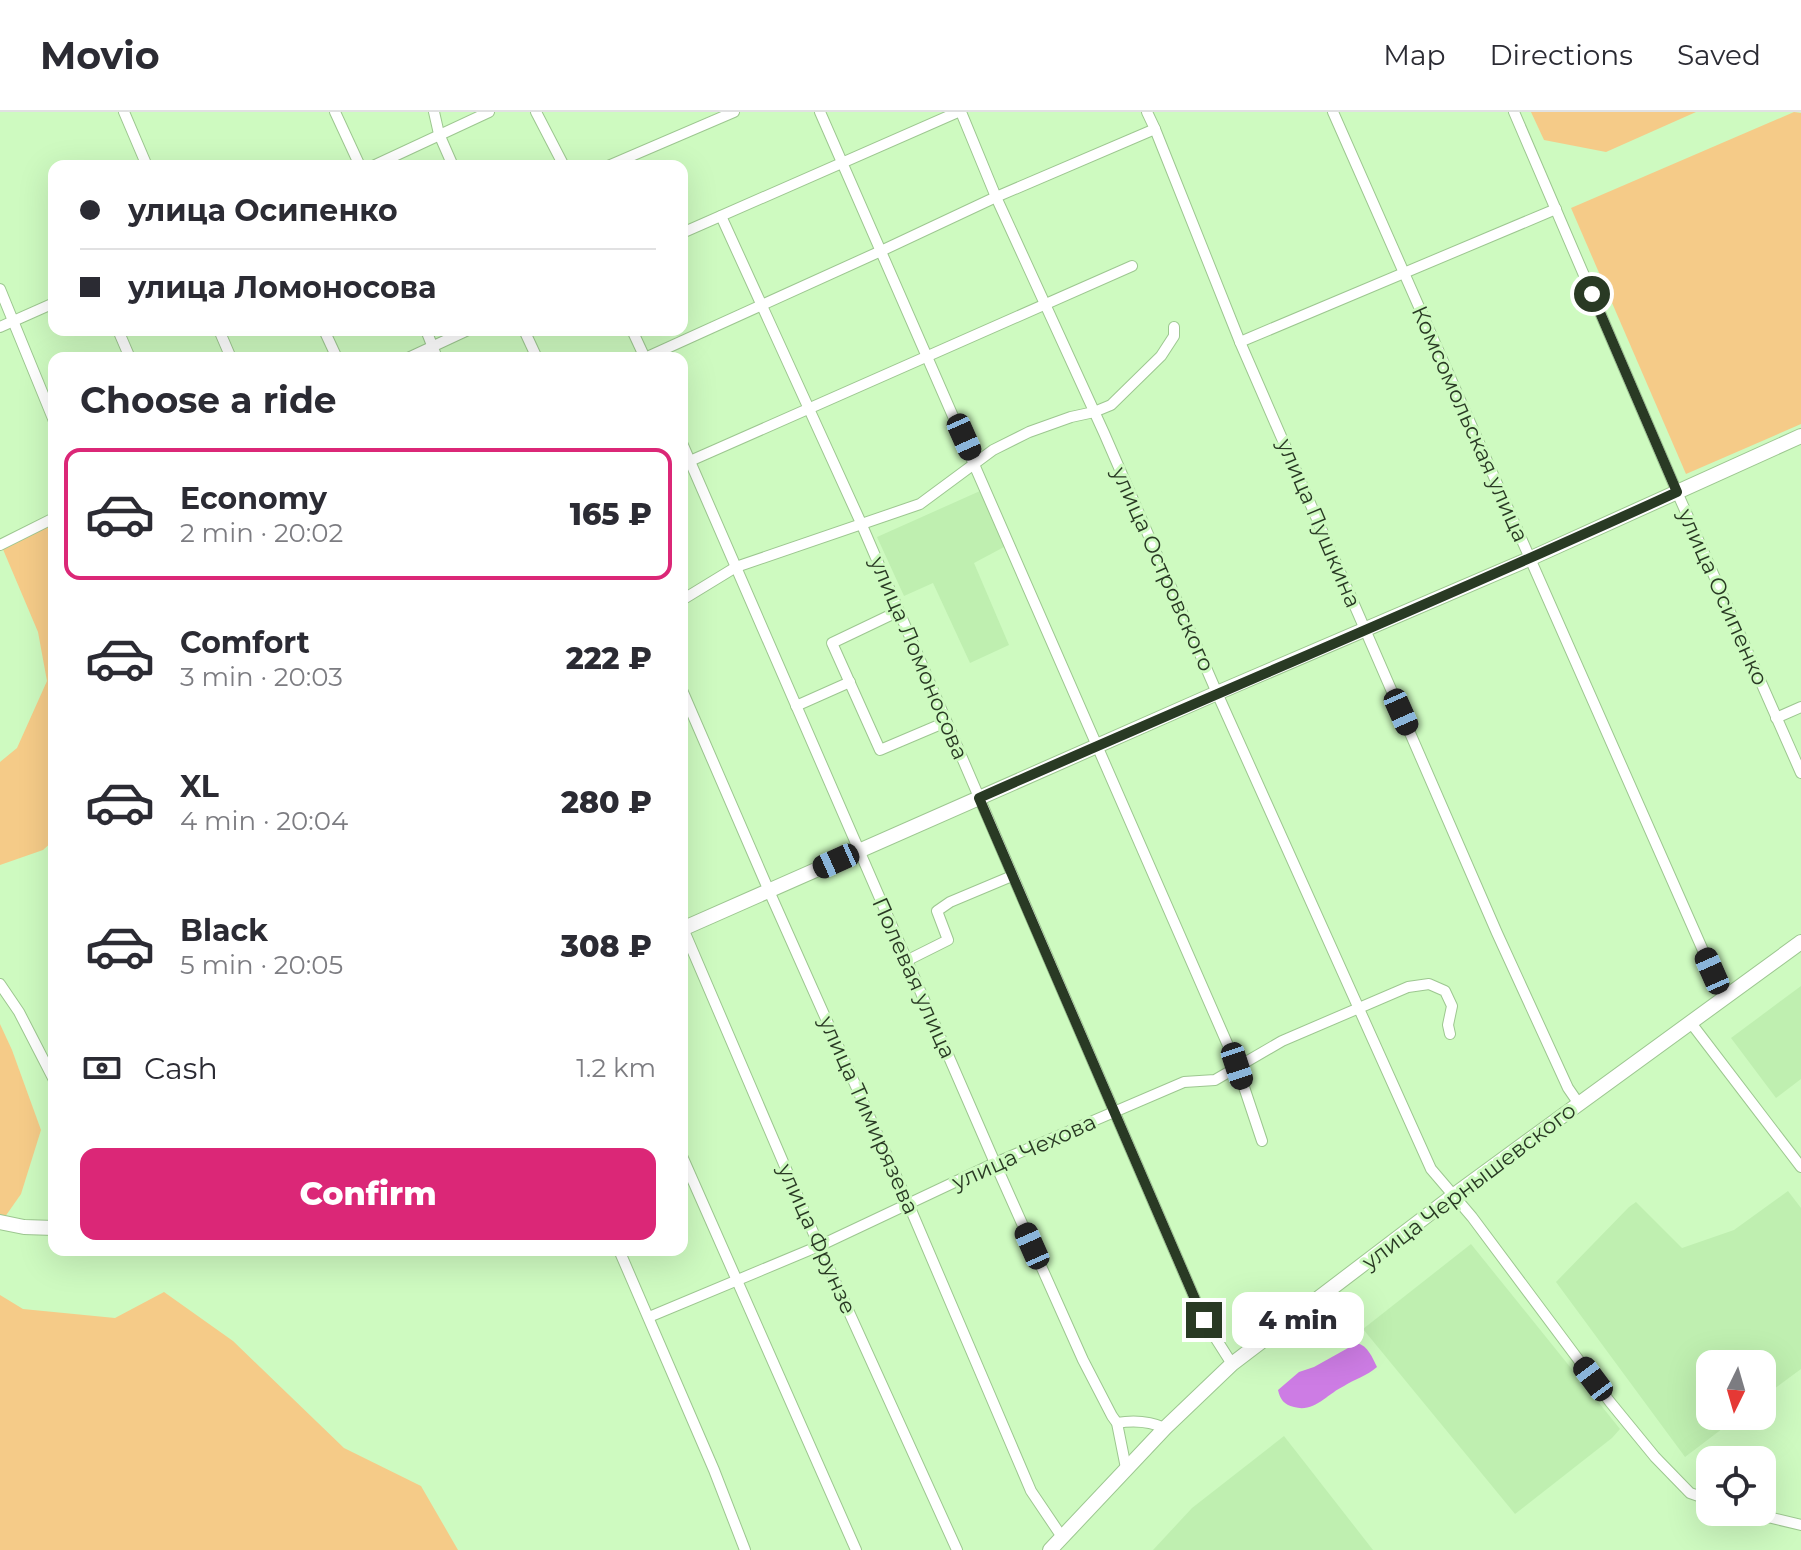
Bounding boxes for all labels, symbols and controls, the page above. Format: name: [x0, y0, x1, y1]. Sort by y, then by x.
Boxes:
text: Movio: [40, 32, 160, 79]
text: Map: [1383, 38, 1445, 72]
text: Directions: [1489, 38, 1633, 72]
text: Saved: [1677, 38, 1761, 72]
text: улица Осипенко: [128, 192, 398, 229]
text: улица Ломоносова: [128, 269, 436, 306]
route start: [1574, 276, 1610, 312]
street label: Комсомольская улица: [1406, 302, 1534, 546]
text: Choose a ride: [80, 378, 337, 422]
car: [943, 410, 985, 464]
street label: улица Пушкина: [1271, 434, 1367, 612]
street label: улица Островского: [1105, 462, 1220, 675]
icon: car: [84, 478, 156, 550]
text: Economy: [180, 480, 327, 517]
text: 165 ₽: [570, 496, 652, 533]
street label: улица Осипенко: [1672, 504, 1774, 689]
text: 2 min · 20:02: [180, 517, 343, 549]
street label: улица Ломоносова: [864, 551, 974, 764]
icon: car: [84, 622, 156, 694]
text: Comfort: [180, 624, 310, 661]
text: 222 ₽: [566, 640, 652, 677]
text: 3 min · 20:03: [180, 661, 343, 693]
car: [1380, 685, 1422, 739]
icon: car: [84, 766, 156, 838]
text: XL: [180, 768, 219, 805]
text: 280 ₽: [561, 784, 652, 821]
text: 4 min · 20:04: [180, 805, 348, 837]
car: [809, 840, 863, 882]
street label: Полевая улица: [866, 893, 962, 1063]
icon: car: [84, 910, 156, 982]
text: Black: [180, 912, 268, 949]
text: 308 ₽: [561, 928, 652, 965]
car: [1691, 944, 1733, 998]
text: 5 min · 20:05: [180, 949, 343, 981]
street label: улица Тимирязева: [813, 1011, 925, 1218]
car: [1218, 1039, 1256, 1093]
icon: cash: [80, 1046, 124, 1090]
text: Cash: [144, 1050, 218, 1087]
text: 1.2 km: [576, 1052, 656, 1084]
street label: улица Чернышевского: [1356, 1097, 1581, 1276]
street label: улица Чехова: [947, 1108, 1100, 1196]
button: Confirm: [80, 1148, 656, 1240]
street label: улица Фрунзе: [771, 1159, 862, 1318]
car: [1011, 1219, 1053, 1273]
callout: 4 min: [1232, 1292, 1364, 1348]
route end: [1186, 1302, 1222, 1338]
text: 4 min: [1258, 1304, 1338, 1336]
north arrow: [1696, 1350, 1776, 1430]
map controls: [1696, 1350, 1776, 1526]
car: [1569, 1353, 1617, 1405]
button: locate: [1696, 1446, 1776, 1526]

